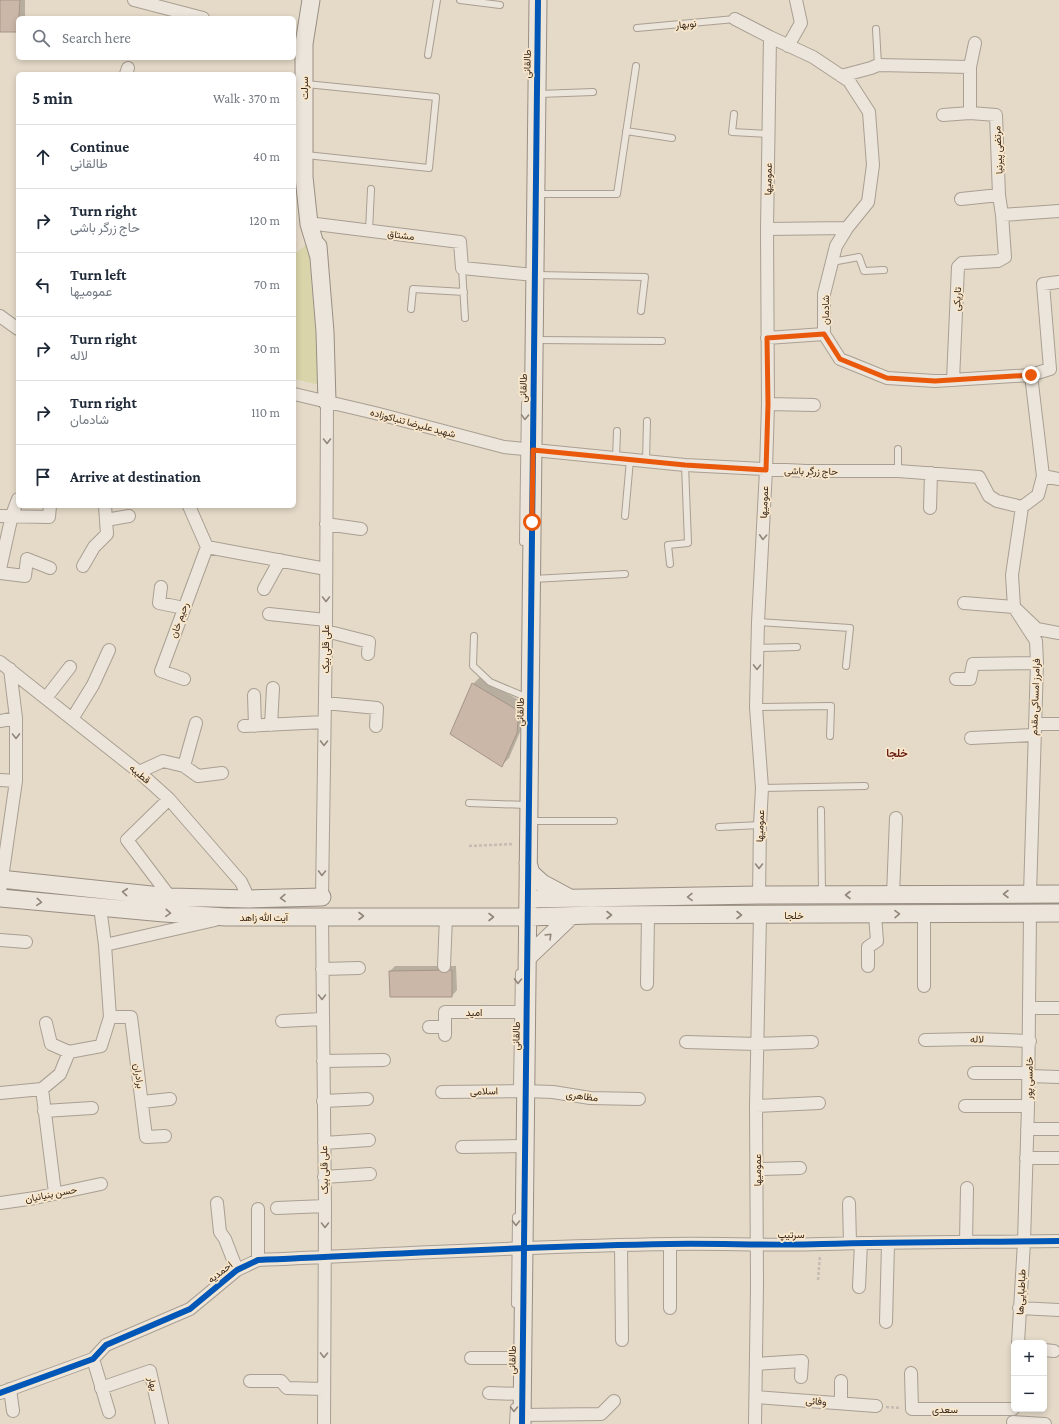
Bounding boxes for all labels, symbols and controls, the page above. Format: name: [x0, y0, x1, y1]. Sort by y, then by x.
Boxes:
search box: [16, 16, 296, 60]
street label: نوبهار: [674, 17, 697, 32]
icon: search: [30, 27, 52, 49]
text: Search here: [62, 30, 131, 46]
street label: طالقانی: [521, 49, 534, 79]
street label: سرلت: [299, 76, 311, 100]
text: 5 min: [32, 89, 73, 108]
text: Walk · 370 m: [213, 91, 280, 106]
street label: مرتضی پیرنیا: [991, 126, 1007, 174]
text: Continue: [70, 139, 129, 155]
icon: ahead: [32, 146, 54, 168]
text: 40 m: [253, 149, 280, 164]
text: طالقانی: [70, 156, 108, 171]
street label: عمومیها: [762, 163, 775, 195]
text: Turn right: [70, 203, 137, 219]
icon: right: [32, 210, 54, 232]
text: 120 m: [249, 213, 280, 228]
text: حاج زرگر باشی: [70, 220, 140, 235]
street label: مشتاق: [387, 228, 415, 242]
text: Turn left: [70, 267, 126, 283]
icon: left: [32, 274, 54, 296]
text: 70 m: [254, 277, 280, 292]
text: عمومیها: [70, 284, 112, 299]
street label: تاریکی: [951, 287, 964, 311]
street label: شادمان: [820, 295, 831, 325]
text: Turn right: [70, 331, 137, 347]
icon: right: [32, 338, 54, 360]
text: 30 m: [254, 341, 280, 356]
text: لاله: [70, 348, 88, 363]
route end: [1022, 366, 1040, 384]
street label: طالقانی: [517, 373, 530, 403]
text: Turn right: [70, 395, 137, 411]
icon: right: [32, 402, 54, 424]
text: 110 m: [251, 405, 280, 420]
street label: شهید علیرضا تنباکوزاده: [369, 406, 457, 441]
text: شادمان: [70, 412, 109, 427]
one-way arrow: [521, 414, 529, 420]
one-way arrow: [323, 438, 331, 444]
street label: حاج زرگر باشی: [784, 465, 838, 478]
icon: arrive: [32, 466, 54, 488]
text: Arrive at destination: [70, 469, 201, 485]
street label: عمومیها: [758, 485, 771, 519]
route start: [523, 513, 541, 531]
one-way arrow: [758, 534, 767, 540]
one-way arrow: [322, 596, 330, 602]
street label: رحیم خان: [167, 601, 191, 640]
street label: علی قلی بیک: [320, 625, 332, 673]
street label: فرامرز امساکی مقدم: [1028, 658, 1043, 736]
one-way arrow: [753, 664, 761, 670]
street label: طالقانی: [514, 697, 527, 727]
one-way arrow: [12, 733, 20, 739]
one-way arrow: [320, 740, 328, 746]
district label: خلجا: [886, 747, 908, 760]
street label: قطیبه: [127, 762, 153, 787]
street label: عمومیها: [754, 810, 767, 842]
one-way arrow: [755, 863, 763, 869]
one-way arrow: [318, 870, 326, 876]
one-way arrow: [122, 888, 128, 897]
one-way arrow: [1003, 890, 1009, 898]
one-way arrow: [845, 891, 851, 899]
one-way arrow: [687, 892, 693, 901]
one-way arrow: [280, 894, 286, 902]
one-way arrow: [36, 897, 42, 906]
one-way arrow: [165, 909, 171, 918]
street label: خلجا: [784, 910, 804, 922]
one-way arrow: [894, 910, 900, 918]
one-way arrow: [606, 911, 612, 919]
one-way arrow: [736, 911, 742, 919]
street label: آیت الله زاهد: [240, 912, 289, 924]
one-way arrow: [358, 912, 364, 920]
one-way arrow: [488, 913, 494, 921]
one-way arrow: [544, 934, 552, 941]
one-way arrow: [514, 978, 523, 984]
one-way arrow: [318, 994, 326, 1000]
street label: امید: [466, 1007, 482, 1019]
street label: طالقانی: [510, 1021, 523, 1051]
street label: لاله: [970, 1033, 984, 1045]
street label: خامسی پور: [1023, 1056, 1037, 1101]
street label: برادران: [131, 1063, 146, 1089]
street label: اسلامی: [470, 1085, 498, 1098]
street label: مظاهری: [565, 1089, 599, 1104]
street label: علی قلی بیک: [318, 1145, 331, 1195]
street label: عمومیها: [752, 1154, 764, 1186]
street label: حسن بنیانیان: [24, 1184, 78, 1205]
one-way arrow: [512, 1220, 520, 1226]
one-way arrow: [321, 1222, 329, 1228]
street label: سرتیپ: [777, 1229, 805, 1242]
street label: احمدیه: [205, 1259, 235, 1286]
street label: طباطبایی‌ها: [1014, 1268, 1029, 1315]
map controls: [1011, 1340, 1047, 1412]
button: +: [1011, 1340, 1047, 1376]
street label: طالقانی: [506, 1345, 519, 1375]
one-way arrow: [320, 1352, 328, 1358]
street label: بهار: [145, 1375, 160, 1392]
button: −: [1011, 1376, 1047, 1412]
street label: وفائی: [805, 1395, 827, 1408]
street label: سعدی: [932, 1404, 958, 1416]
one-way arrow: [510, 1406, 518, 1412]

